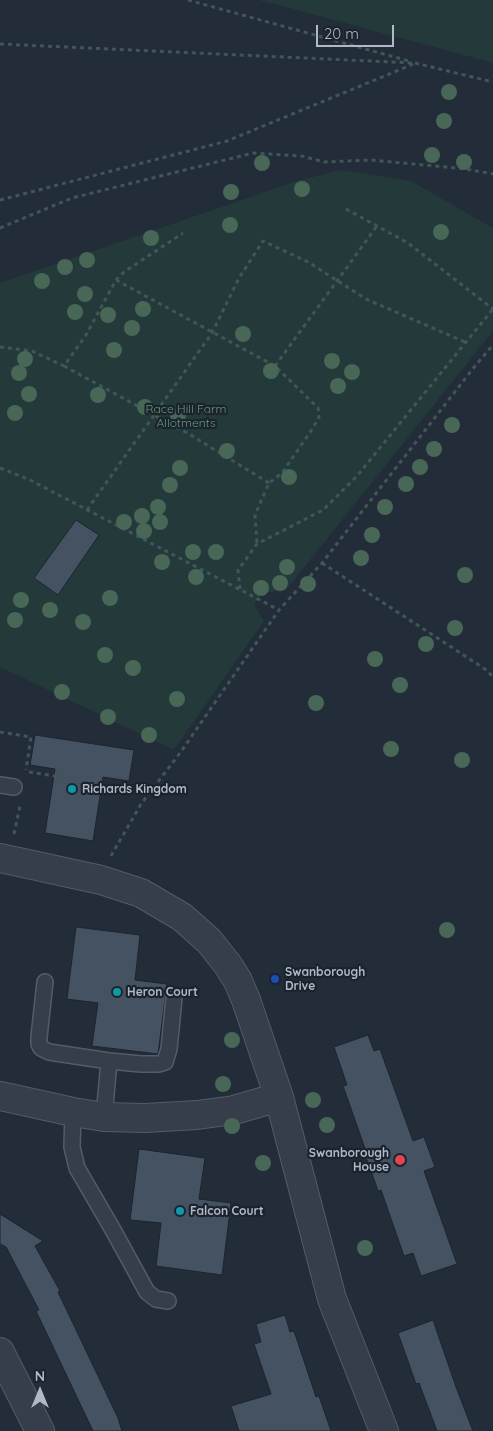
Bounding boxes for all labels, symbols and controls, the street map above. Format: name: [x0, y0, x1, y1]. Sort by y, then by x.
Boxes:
scale bar: [318, 15, 396, 47]
text: 20 m: [324, 24, 359, 43]
park label: Race Hill Farm Allotments: [145, 402, 227, 430]
place label: Richards Kingdom: [82, 782, 187, 796]
marker: Richards Kingdom: [66, 783, 78, 795]
place label: Swanborough Drive: [285, 965, 365, 993]
marker: Swanborough Drive: [269, 973, 281, 985]
place label: Heron Court: [127, 985, 198, 999]
marker: Heron Court: [111, 986, 123, 998]
place label: Swanborough House: [309, 1146, 389, 1174]
marker: Swanborough House: [393, 1153, 407, 1167]
place label: Falcon Court: [190, 1204, 264, 1218]
marker: Falcon Court: [174, 1205, 186, 1217]
north arrow: [15, 1366, 65, 1416]
text: N: [35, 1367, 45, 1385]

